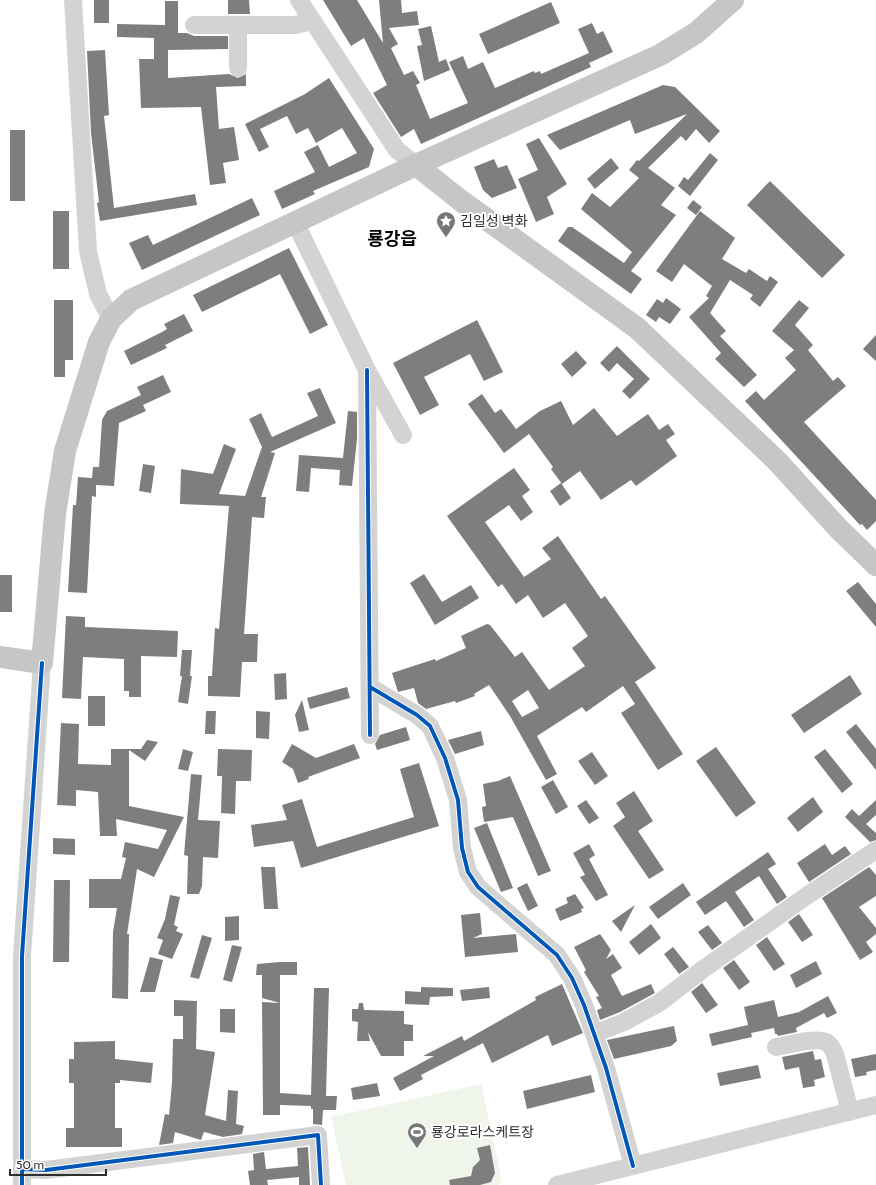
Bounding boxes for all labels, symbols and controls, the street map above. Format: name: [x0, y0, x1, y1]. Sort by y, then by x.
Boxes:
place icon: 김일성 벽화: [435, 210, 457, 238]
place label: 김일성 벽화: [460, 212, 528, 230]
district label: 룡강읍: [367, 228, 417, 250]
sports icon: 룡강로라스케트장: [406, 1121, 428, 1149]
place label: 룡강로라스케트장: [431, 1123, 534, 1141]
scale bar: [10, 1151, 106, 1177]
text: 50 m: [16, 1157, 44, 1172]

